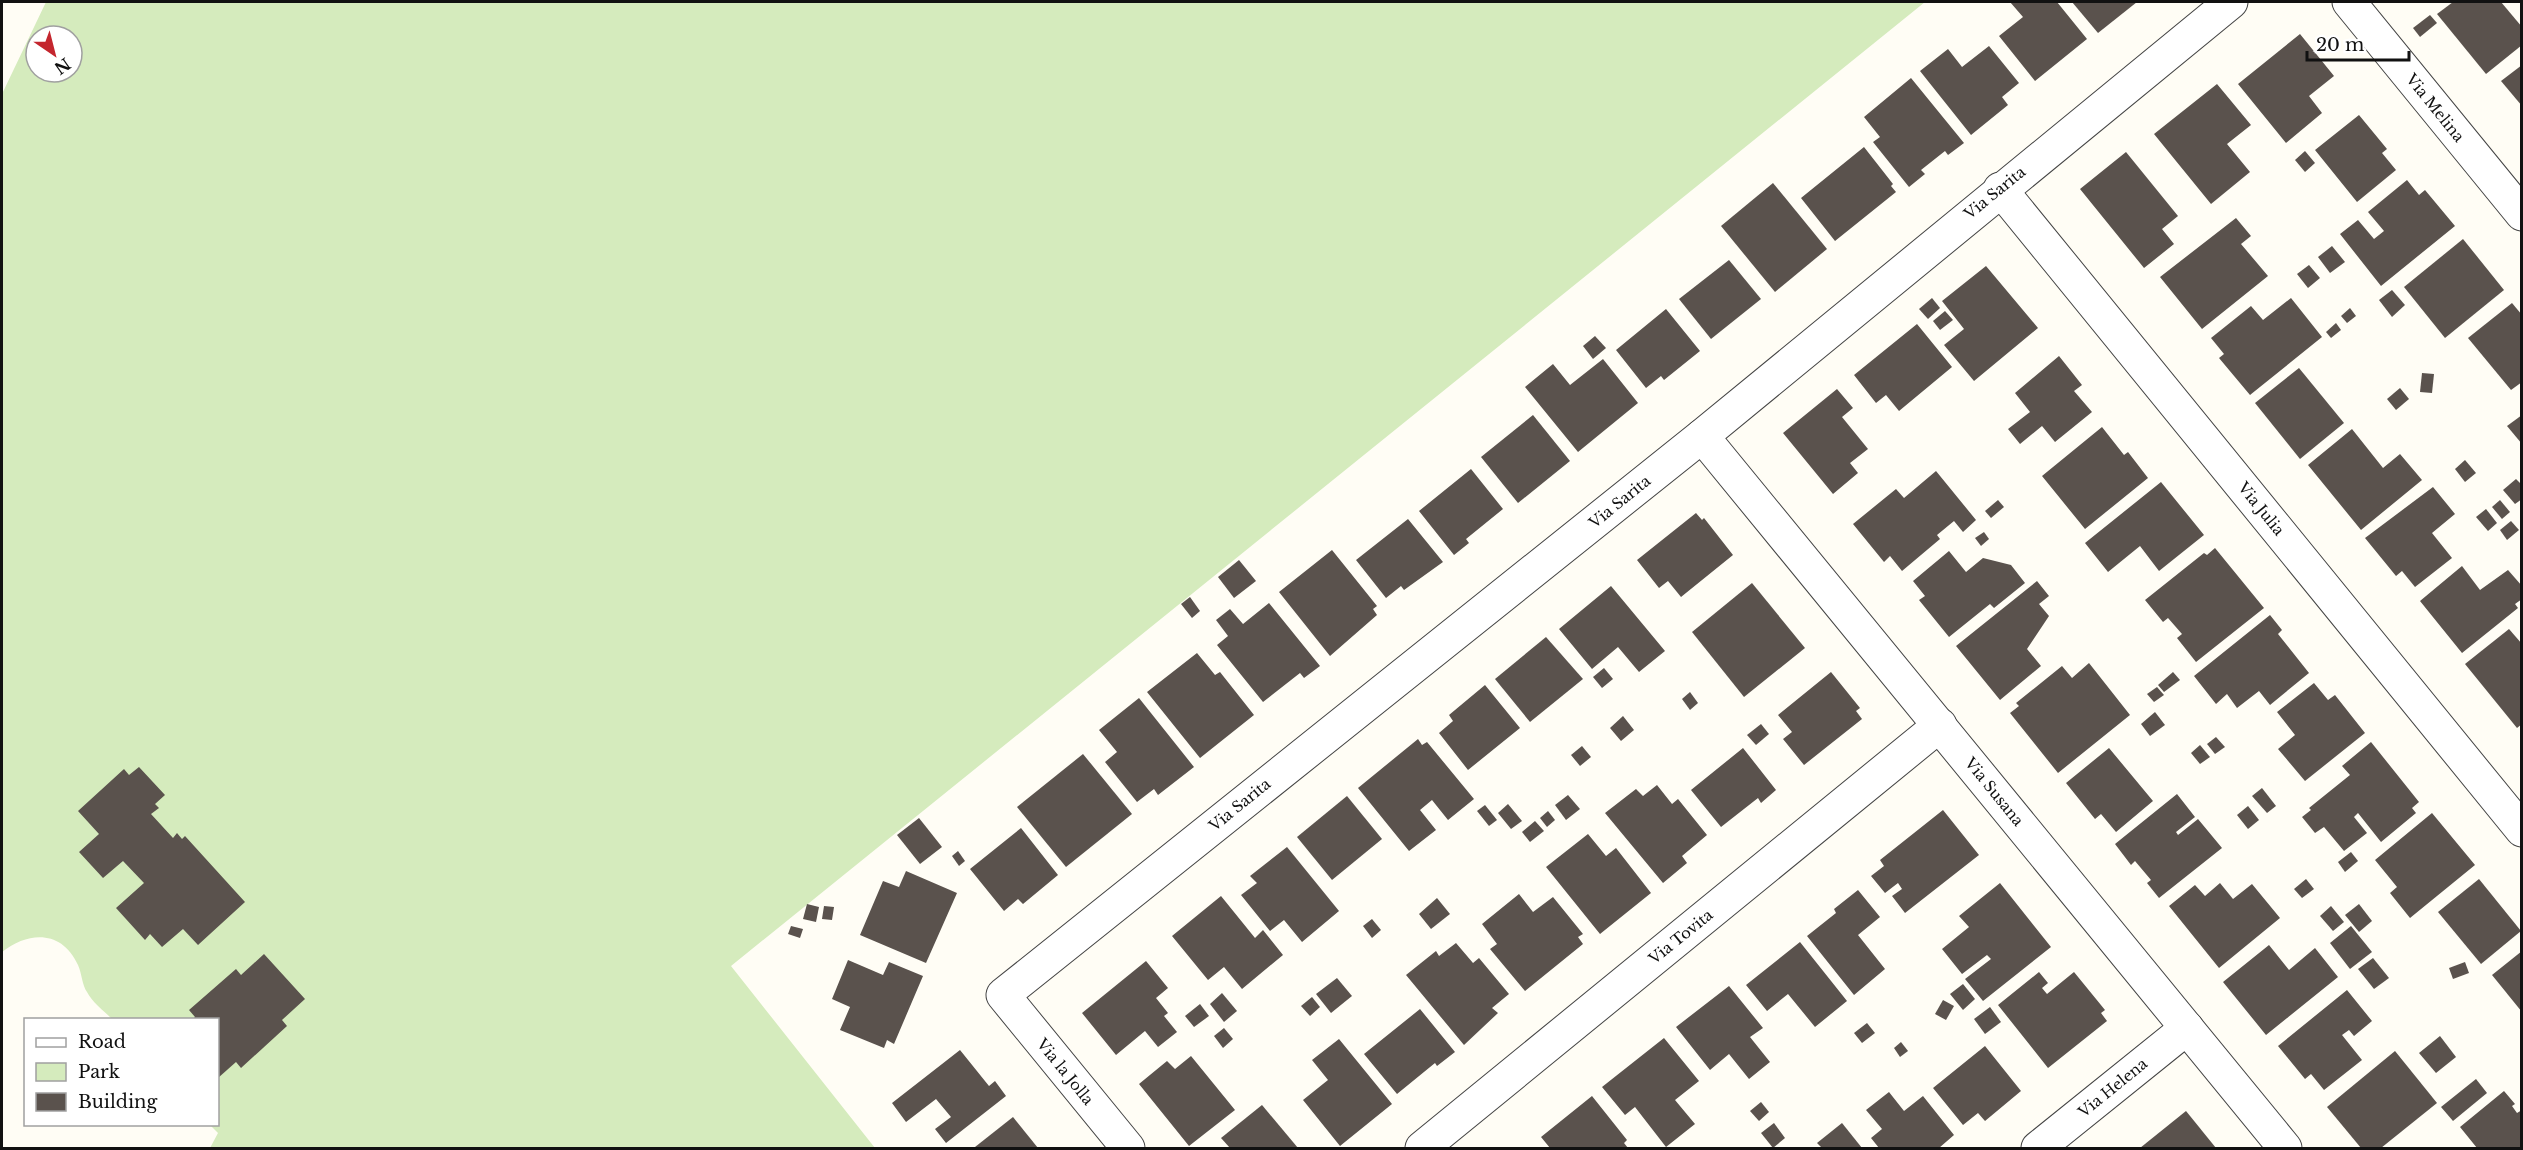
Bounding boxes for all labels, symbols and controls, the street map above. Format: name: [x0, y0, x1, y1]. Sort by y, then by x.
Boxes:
north arrow: [24, 24, 84, 84]
scale bar: [2307, 24, 2409, 62]
text: 20 m: [2316, 34, 2364, 56]
text: N: [51, 54, 75, 79]
street label: Via Melina: [2401, 69, 2469, 146]
street label: Via Sarita: [1959, 162, 2030, 224]
street label: Via Sarita: [1584, 471, 1655, 533]
street label: Via Julia: [2234, 477, 2289, 540]
street label: Via Susana: [1960, 753, 2028, 830]
street label: Via Sarita: [1204, 774, 1275, 836]
street label: Via Tovita: [1644, 905, 1717, 969]
legend: [24, 1018, 219, 1126]
text: Road: [78, 1031, 126, 1053]
street label: Via la Jolla: [1032, 1034, 1098, 1109]
street label: Via Helena: [2074, 1054, 2152, 1122]
text: Park: [78, 1061, 120, 1083]
text: Building: [78, 1091, 157, 1113]

